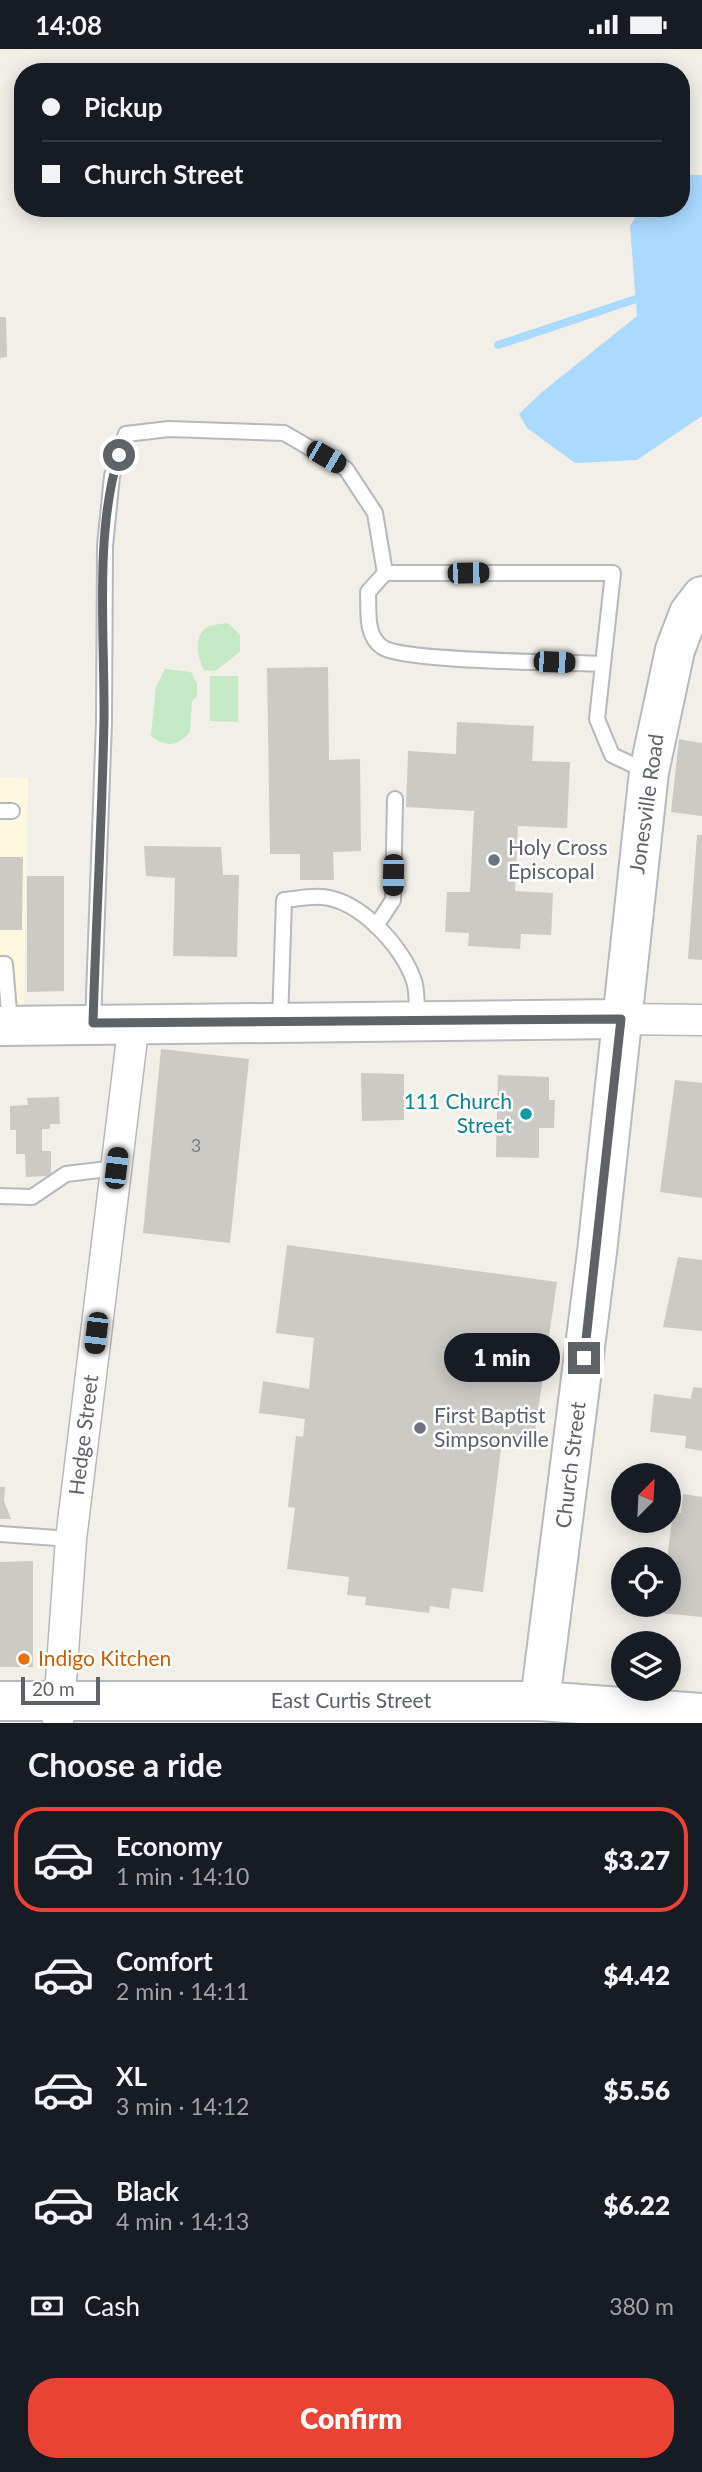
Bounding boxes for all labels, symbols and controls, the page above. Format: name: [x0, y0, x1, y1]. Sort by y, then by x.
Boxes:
text: 14:08: [35, 9, 102, 41]
text: Pickup: [84, 91, 163, 123]
text: Church Street: [84, 158, 243, 190]
car: [303, 437, 350, 477]
route start: [103, 439, 135, 471]
car: [447, 562, 490, 584]
car: [533, 651, 576, 673]
street label: Jonesville Road: [623, 732, 668, 875]
place label: Holy Cross Episcopal: [508, 834, 608, 883]
marker: Holy Cross Episcopal: [486, 852, 502, 868]
car: [383, 854, 404, 896]
place label: 111 Church Street: [404, 1088, 512, 1137]
marker: 111 Church Street: [518, 1106, 534, 1122]
house number: 3: [191, 1134, 201, 1156]
car: [104, 1146, 129, 1190]
car: [84, 1311, 109, 1355]
callout: 1 min: [444, 1333, 560, 1383]
route end: [568, 1342, 600, 1374]
text: 1 min: [473, 1343, 531, 1371]
street label: Hedge Street: [63, 1373, 102, 1496]
street label: Church Street: [549, 1400, 590, 1529]
place label: First Baptist Simpsonville: [434, 1402, 549, 1451]
marker: First Baptist Simpsonville: [412, 1420, 428, 1436]
north arrow: [611, 1463, 681, 1533]
map controls: [611, 1463, 681, 1701]
button: locate: [611, 1547, 681, 1617]
button: layers: [611, 1631, 681, 1701]
place label: Indigo Kitchen: [38, 1645, 171, 1670]
marker: Indigo Kitchen: [16, 1651, 32, 1667]
scale bar: [21, 1674, 100, 1706]
text: 20 m: [32, 1677, 75, 1700]
street label: East Curtis Street: [271, 1687, 432, 1712]
text: Choose a ride: [28, 1745, 222, 1784]
icon: car: [32, 1828, 95, 1891]
text: Economy: [116, 1830, 222, 1862]
text: $3.27: [603, 1844, 670, 1876]
text: 1 min · 14:10: [116, 1862, 249, 1890]
icon: car: [32, 1943, 95, 2006]
text: Comfort: [116, 1945, 213, 1977]
text: $4.42: [603, 1959, 670, 1991]
text: 2 min · 14:11: [116, 1977, 249, 2005]
icon: car: [32, 2058, 95, 2121]
text: XL: [116, 2060, 147, 2092]
text: $5.56: [603, 2074, 670, 2106]
text: 3 min · 14:12: [116, 2092, 249, 2120]
icon: car: [32, 2173, 95, 2236]
text: Black: [116, 2175, 179, 2207]
text: $6.22: [603, 2189, 670, 2221]
text: 4 min · 14:13: [116, 2207, 249, 2235]
icon: cash: [28, 2287, 66, 2325]
text: Cash: [84, 2290, 140, 2322]
text: 380 m: [609, 2292, 674, 2320]
button: Confirm: [28, 2378, 674, 2458]

